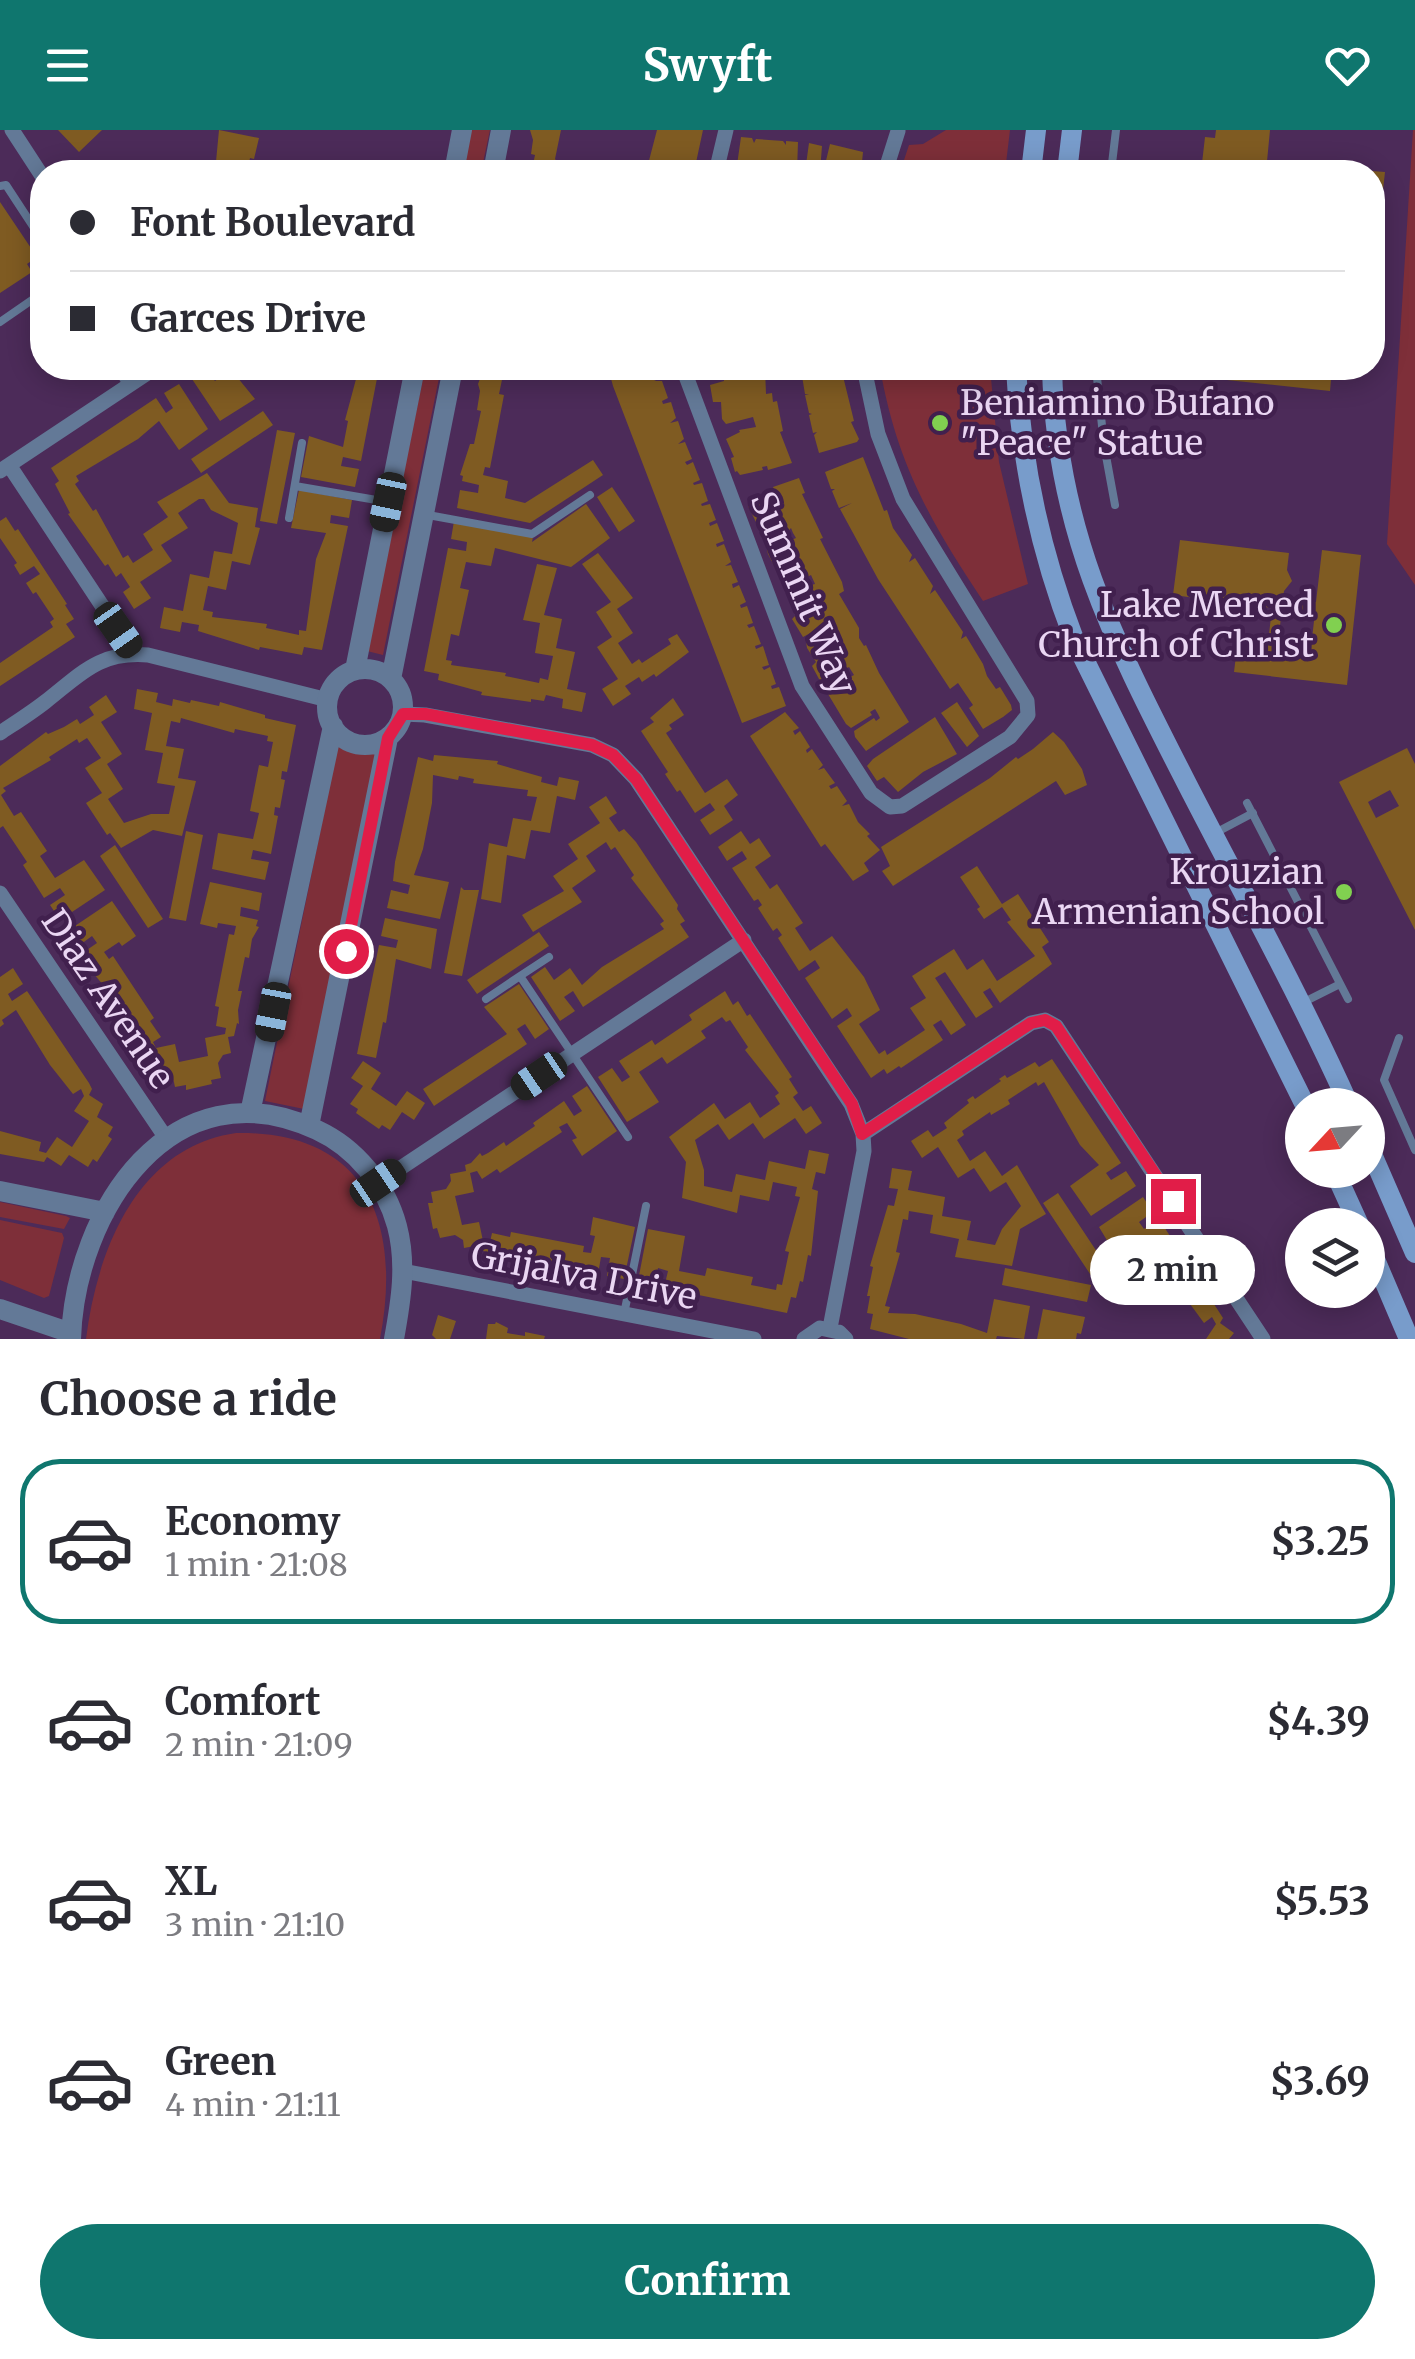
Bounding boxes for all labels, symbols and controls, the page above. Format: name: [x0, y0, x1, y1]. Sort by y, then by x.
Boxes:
text: Swyft: [642, 37, 773, 93]
icon: menu: [40, 38, 95, 93]
icon: heart: [1320, 38, 1375, 93]
text: Font Boulevard: [130, 199, 415, 246]
text: Garces Drive: [130, 295, 366, 342]
place label: Beniamino Bufano "Peace" Statue: [960, 381, 1275, 465]
marker: Beniamino Bufano "Peace" Statue: [929, 412, 951, 434]
car: [367, 470, 409, 534]
street label: Summit Way: [740, 485, 866, 702]
place label: Lake Merced Church of Christ: [1038, 583, 1314, 667]
car: [89, 597, 147, 663]
marker: Lake Merced Church of Christ: [1323, 614, 1345, 636]
place label: Krouzian Armenian School: [1031, 850, 1324, 934]
marker: Krouzian Armenian School: [1333, 881, 1355, 903]
street label: Diaz Avenue: [32, 901, 184, 1097]
route start: [324, 929, 369, 974]
car: [253, 980, 293, 1044]
car: [506, 1047, 572, 1105]
north arrow: [1285, 1088, 1385, 1188]
map controls: [1285, 1088, 1385, 1308]
car: [345, 1154, 411, 1212]
route end: [1151, 1179, 1196, 1224]
button: layers: [1285, 1208, 1385, 1308]
street label: Grijalva Drive: [468, 1233, 700, 1319]
callout: 2 min: [1090, 1236, 1256, 1306]
text: 2 min: [1127, 1250, 1218, 1290]
text: Choose a ride: [40, 1371, 337, 1427]
icon: car: [45, 1497, 135, 1587]
text: Economy: [165, 1498, 340, 1545]
text: $3.25: [1270, 1518, 1370, 1565]
text: 1 min · 21:08: [165, 1545, 348, 1585]
icon: car: [45, 1677, 135, 1767]
text: Comfort: [165, 1678, 321, 1725]
text: $4.39: [1266, 1698, 1370, 1745]
text: 2 min · 21:09: [165, 1725, 353, 1765]
icon: car: [45, 1857, 135, 1947]
text: XL: [165, 1858, 217, 1905]
text: $5.53: [1273, 1878, 1370, 1925]
text: 3 min · 21:10: [165, 1905, 345, 1945]
icon: car: [45, 2037, 135, 2127]
text: Green: [165, 2038, 276, 2085]
text: $3.69: [1269, 2058, 1370, 2105]
text: 4 min · 21:11: [165, 2085, 341, 2125]
button: Confirm: [40, 2224, 1375, 2339]

